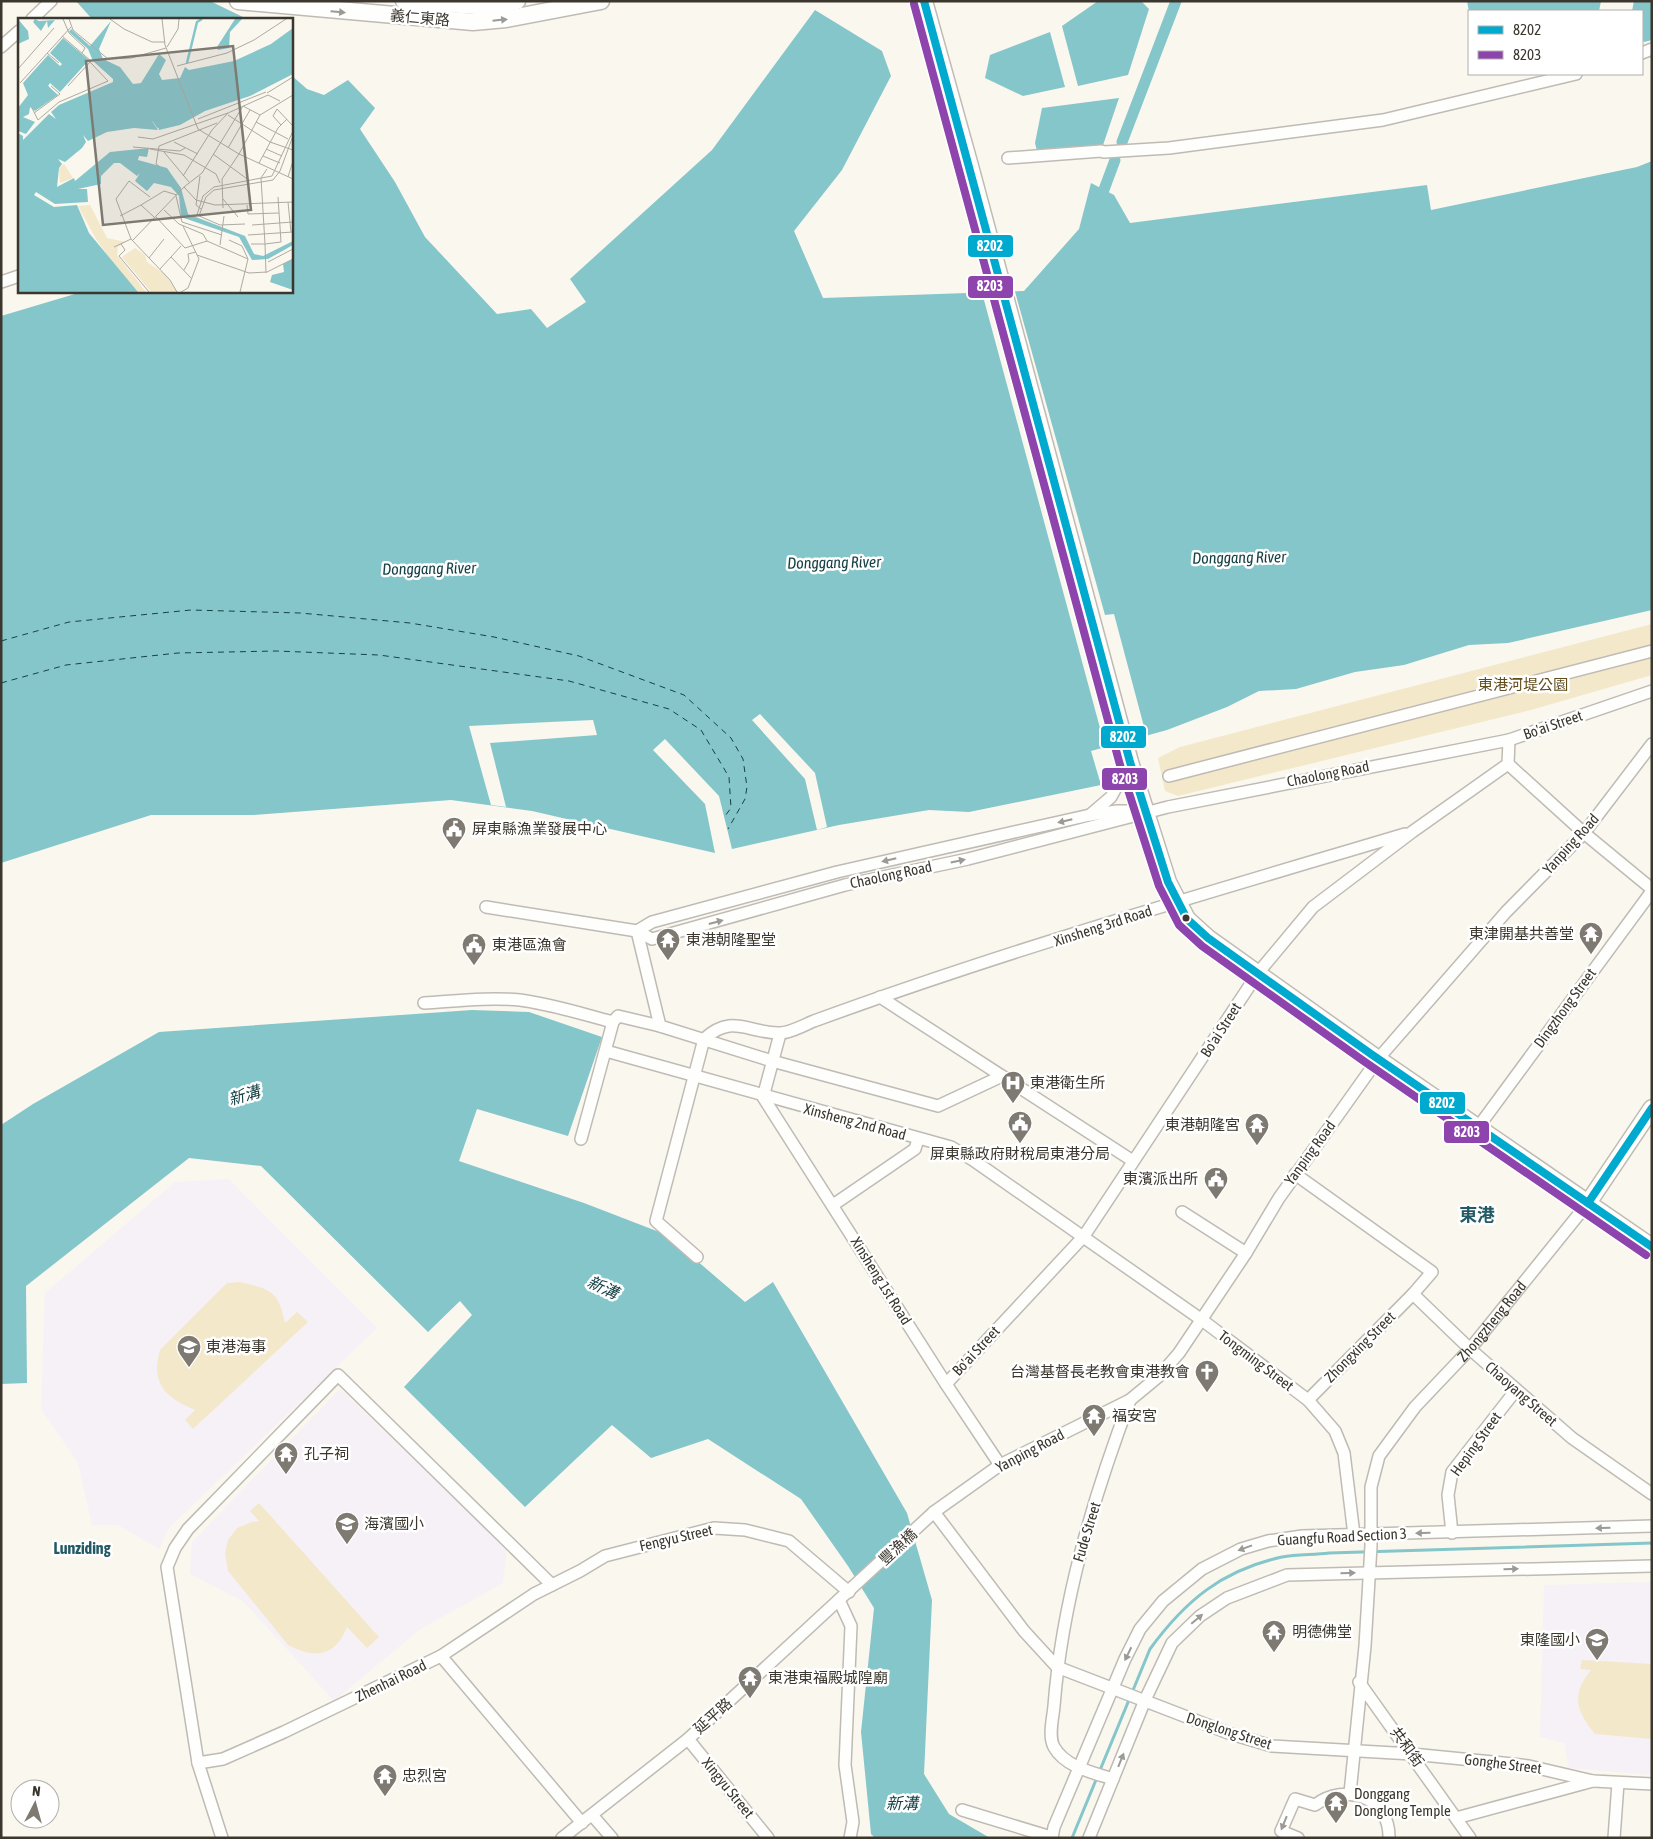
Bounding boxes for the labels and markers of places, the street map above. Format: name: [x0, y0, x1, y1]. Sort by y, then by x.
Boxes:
public building icon: 屏東縣漁業發展中心: [441, 816, 467, 850]
place label: 屏東縣漁業發展中心: [472, 820, 607, 837]
unlabelled marker: [1181, 913, 1191, 923]
temple icon: 東津開基共善堂: [1578, 921, 1604, 955]
place label: 東津開基共善堂: [1469, 925, 1574, 942]
temple icon: 東港朝隆聖堂: [655, 927, 681, 961]
place label: 東港朝隆聖堂: [686, 931, 776, 948]
public building icon: 東港區漁會: [461, 932, 487, 966]
place label: 東港區漁會: [492, 936, 567, 953]
hospital icon: 東港衛生所: [1000, 1070, 1026, 1104]
place label: 東港衛生所: [1030, 1074, 1105, 1091]
public building icon: 屏東縣政府財稅局東港分局: [1007, 1110, 1033, 1144]
temple icon: 東港朝隆宮: [1244, 1112, 1270, 1146]
place label: 東港朝隆宮: [1165, 1116, 1240, 1133]
place label: 屏東縣政府財稅局東港分局: [930, 1145, 1110, 1162]
public building icon: 東濱派出所: [1203, 1166, 1229, 1200]
place label: 東濱派出所: [1123, 1170, 1198, 1187]
school or university icon: 東港海事: [176, 1334, 202, 1368]
place label: 東港海事: [206, 1338, 266, 1355]
church icon: 台灣基督長老教會東港教會: [1194, 1359, 1220, 1393]
place label: 台灣基督長老教會東港教會: [1010, 1363, 1190, 1380]
temple icon: 福安宮: [1081, 1403, 1107, 1437]
place label: 福安宮: [1112, 1407, 1157, 1424]
temple icon: 孔子祠: [273, 1441, 299, 1475]
place label: 孔子祠: [304, 1445, 349, 1462]
school or university icon: 海濱國小: [334, 1511, 360, 1545]
place label: 海濱國小: [364, 1515, 424, 1532]
temple icon: 明德佛堂: [1261, 1619, 1287, 1653]
place label: 明德佛堂: [1292, 1623, 1352, 1640]
school or university icon: 東隆國小: [1584, 1627, 1610, 1661]
place label: 東隆國小: [1520, 1631, 1580, 1648]
temple icon: 東港東福殿城隍廟: [737, 1665, 763, 1699]
place label: 東港東福殿城隍廟: [768, 1669, 888, 1686]
temple icon: 忠烈宮: [372, 1763, 398, 1797]
place label: 忠烈宮: [402, 1767, 447, 1784]
place label: Donggang Donglong Temple: [1354, 1785, 1451, 1819]
temple icon: Donggang Donglong Temple: [1323, 1790, 1349, 1824]

